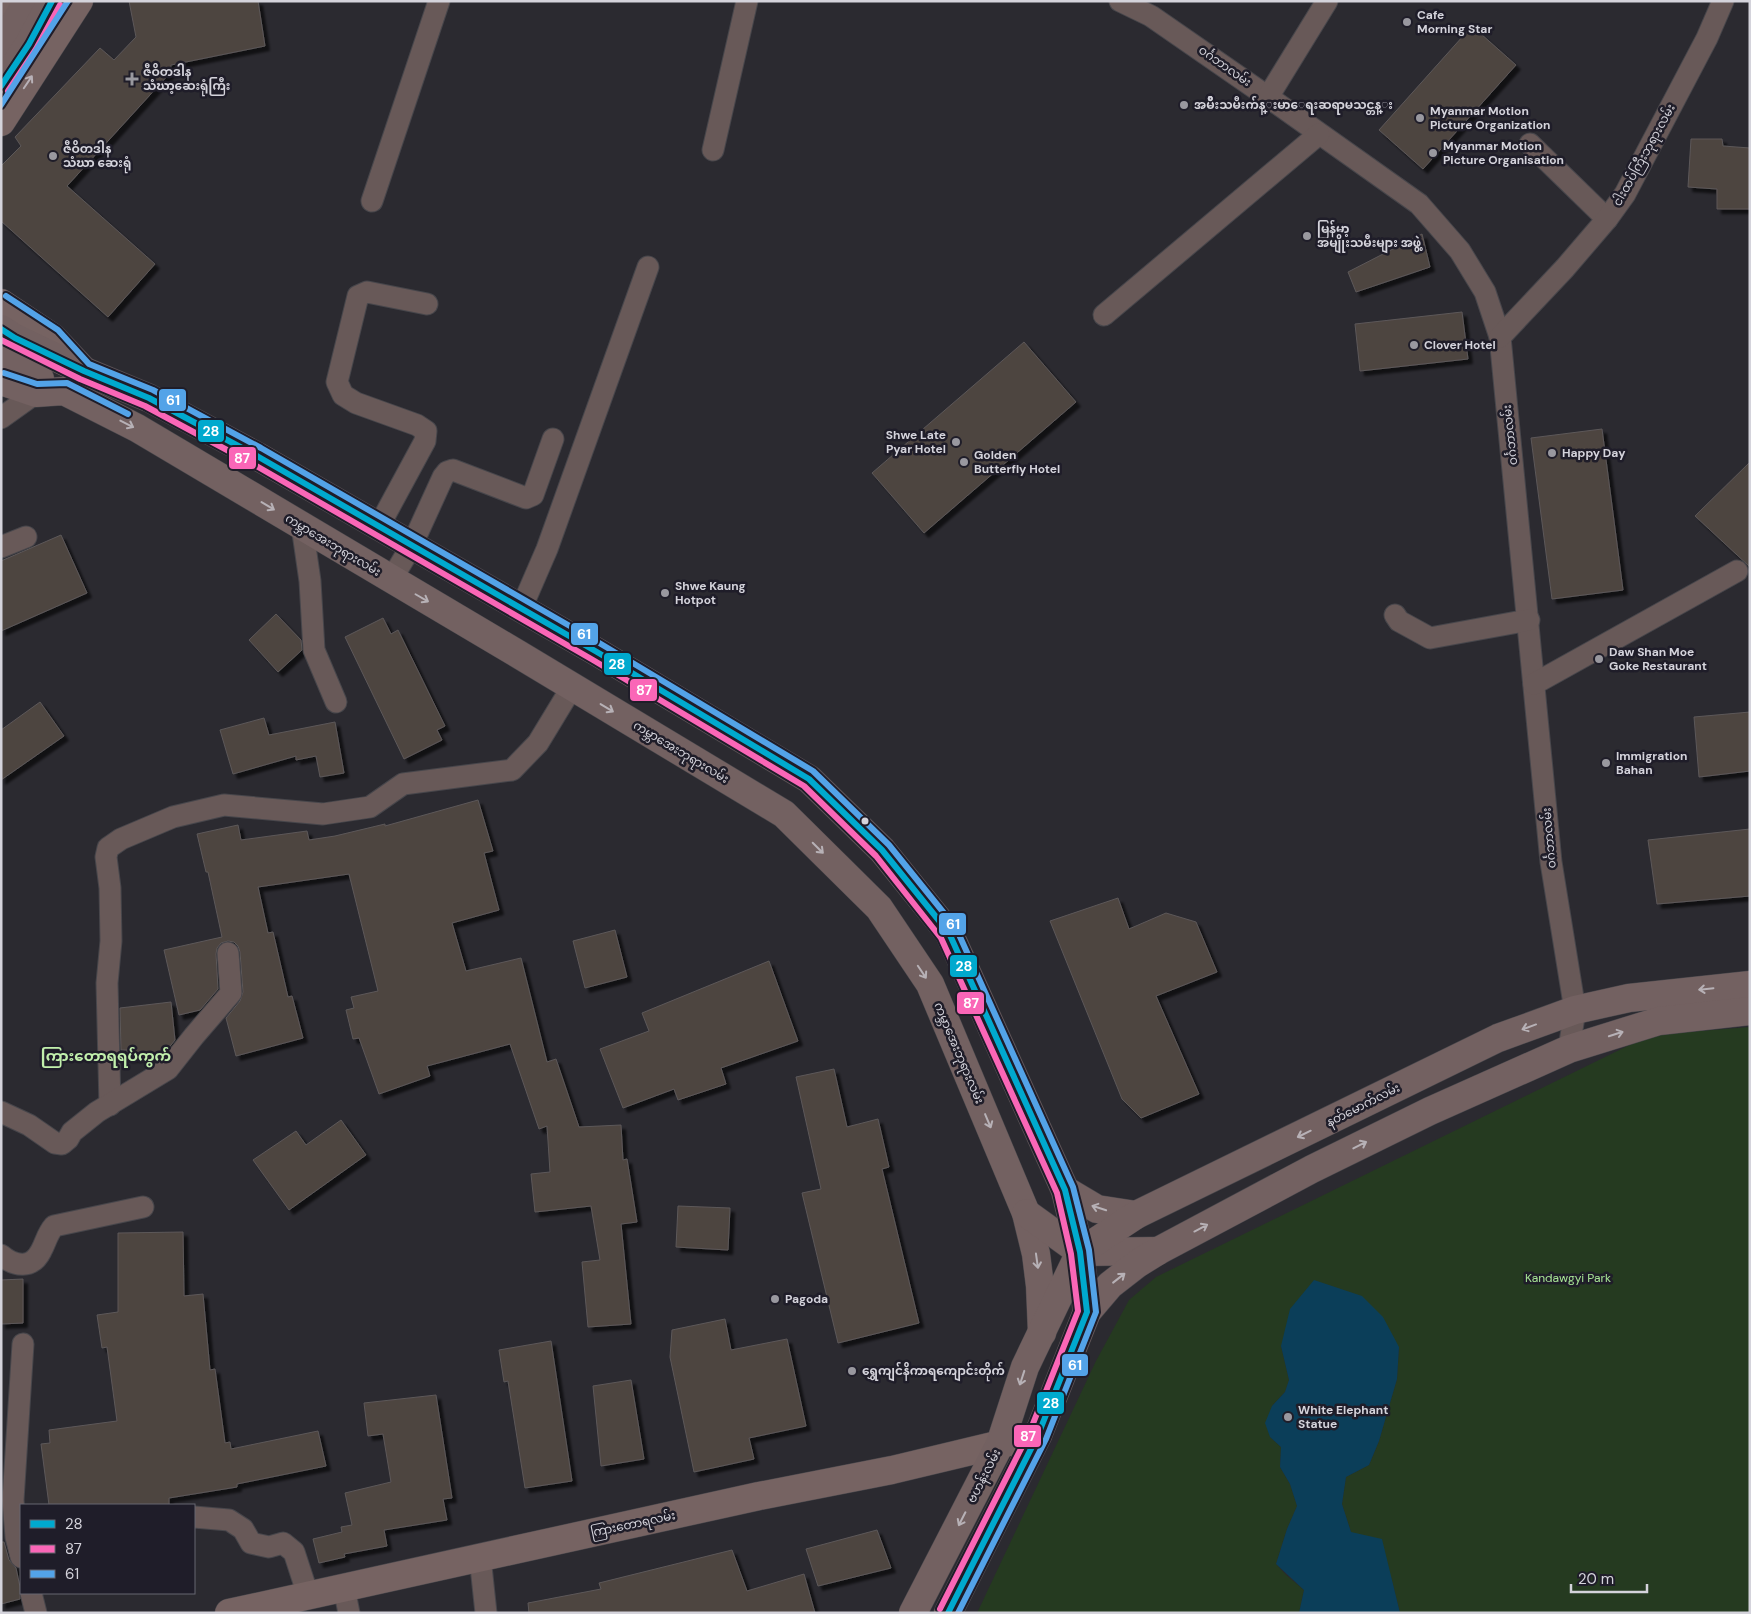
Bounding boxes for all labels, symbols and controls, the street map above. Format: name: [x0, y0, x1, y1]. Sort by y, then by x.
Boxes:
place label: Cafe Morning Star: [1417, 7, 1492, 37]
marker: Cafe Morning Star: [1401, 16, 1413, 28]
street label: ဝင်္ဂဘာလမ်း: [1195, 41, 1255, 90]
place label: ဇီဝိတဒါန သံဃာ့ဆေးရုံကြီး: [143, 63, 230, 97]
marker: ဇီဝိတဒါန သံဃာ့ဆေးရုံကြီး: [125, 72, 139, 86]
one-way arrow: [24, 75, 34, 89]
place label: အမ်ိဳးသမီးက်န္းမာေရးဆရာမသင္တန္း: [1194, 95, 1393, 115]
marker: အမ်ိဳးသမီးက်န္းမာေရးဆရာမသင္တန္း: [1178, 99, 1190, 111]
street label: ငါးထပ်ကြီးဘုရားလမ်း: [1608, 101, 1680, 210]
place label: Myanmar Motion Picture Organization: [1430, 103, 1550, 133]
marker: Myanmar Motion Picture Organization: [1414, 112, 1426, 124]
place label: Myanmar Motion Picture Organisation: [1443, 138, 1564, 168]
place label: ဇီဝိတဒါန သံဃာ ဆေးရုံ: [63, 140, 131, 174]
marker: Myanmar Motion Picture Organisation: [1427, 147, 1439, 159]
marker: ဇီဝိတဒါန သံဃာ ဆေးရုံ: [47, 150, 59, 162]
place label: မြန်မာ့ အမျိုးသမီးများ အဖွဲ့: [1317, 219, 1423, 254]
marker: မြန်မာ့ အမျိုးသမီးများ အဖွဲ့: [1301, 230, 1313, 242]
place label: Clover Hotel: [1424, 337, 1496, 353]
marker: Clover Hotel: [1408, 339, 1420, 351]
line badge: 61: [158, 388, 187, 412]
text: 61: [166, 391, 180, 409]
street label: ဝင်္ဂဘာလမ်း: [1498, 404, 1521, 466]
one-way arrow: [120, 419, 135, 429]
line badge: 28: [197, 419, 225, 443]
text: 28: [203, 422, 220, 440]
place label: Shwe Late Pyar Hotel: [886, 427, 946, 457]
marker: Shwe Late Pyar Hotel: [950, 436, 962, 448]
place label: Happy Day: [1562, 445, 1626, 461]
line badge: 87: [228, 446, 257, 470]
place label: Golden Butterfly Hotel: [974, 447, 1060, 477]
marker: Happy Day: [1546, 447, 1558, 459]
text: 87: [234, 449, 251, 467]
marker: Golden Butterfly Hotel: [958, 456, 970, 468]
one-way arrow: [260, 501, 274, 511]
street label: ကမ္ဘာအေးဘုရားလမ်း: [281, 509, 384, 582]
place label: Shwe Kaung Hotpot: [675, 578, 746, 608]
marker: Shwe Kaung Hotpot: [659, 587, 671, 599]
one-way arrow: [414, 594, 429, 604]
line badge: 61: [570, 622, 599, 646]
text: 61: [577, 625, 591, 643]
place label: Daw Shan Moe Goke Restaurant: [1609, 644, 1707, 674]
line badge: 28: [603, 652, 632, 676]
marker: Daw Shan Moe Goke Restaurant: [1593, 653, 1605, 665]
text: 28: [609, 655, 626, 673]
line badge: 87: [629, 678, 658, 702]
text: 87: [636, 681, 653, 699]
one-way arrow: [599, 703, 613, 713]
street label: ကမ္ဘာအေးဘုရားလမ်း: [629, 716, 732, 789]
place label: Immigration Bahan: [1616, 748, 1687, 778]
marker: Immigration Bahan: [1600, 757, 1612, 769]
street label: ဝင်္ဂဘာလမ်း: [1537, 807, 1560, 869]
unlabelled marker: [860, 816, 870, 826]
one-way arrow: [812, 842, 824, 855]
line badge: 61: [938, 912, 967, 936]
text: 61: [946, 915, 960, 933]
line badge: 28: [949, 954, 978, 978]
text: 28: [956, 957, 973, 975]
one-way arrow: [917, 965, 927, 979]
one-way arrow: [1699, 985, 1715, 994]
line badge: 87: [956, 991, 985, 1015]
text: 87: [963, 994, 980, 1012]
street label: ကမ္ဘာအေးဘုရားလမ်း: [929, 1000, 989, 1107]
one-way arrow: [1522, 1023, 1537, 1032]
one-way arrow: [1607, 1029, 1623, 1039]
district label: ကြားတောရရပ်ကွက်: [41, 1046, 171, 1068]
street label: နတ်မောက်လမ်း: [1323, 1079, 1403, 1132]
one-way arrow: [983, 1113, 993, 1128]
one-way arrow: [1296, 1130, 1311, 1140]
one-way arrow: [1353, 1140, 1368, 1150]
one-way arrow: [1092, 1203, 1107, 1212]
one-way arrow: [1193, 1223, 1208, 1233]
one-way arrow: [1032, 1253, 1042, 1269]
park label: Kandawgyi Park: [1525, 1270, 1611, 1286]
one-way arrow: [1112, 1272, 1125, 1283]
place label: Pagoda: [785, 1291, 828, 1307]
marker: Pagoda: [769, 1293, 781, 1305]
line badge: 61: [1061, 1353, 1089, 1377]
text: 61: [1068, 1356, 1082, 1374]
place label: ရွှေကျင်နိကာရကျောင်းတိုက်: [862, 1361, 1005, 1382]
marker: ရွှေကျင်နိကာရကျောင်းတိုက်: [846, 1365, 858, 1377]
one-way arrow: [1017, 1369, 1026, 1385]
line badge: 28: [1036, 1391, 1065, 1415]
text: 28: [1043, 1394, 1060, 1412]
place label: White Elephant Statue: [1298, 1402, 1388, 1432]
marker: White Elephant Statue: [1282, 1411, 1294, 1423]
line badge: 87: [1013, 1424, 1042, 1448]
text: 87: [1020, 1427, 1037, 1445]
street label: ဗဟန်းလမ်း: [963, 1446, 1006, 1507]
legend: [20, 1504, 195, 1594]
street label: ကြားတောရလမ်း: [589, 1506, 677, 1543]
one-way arrow: [957, 1511, 967, 1526]
text: 28: [65, 1514, 83, 1534]
text: 87: [65, 1539, 82, 1559]
scale bar: [1571, 1562, 1647, 1594]
text: 61: [65, 1564, 79, 1584]
text: 20 m: [1578, 1569, 1614, 1589]

